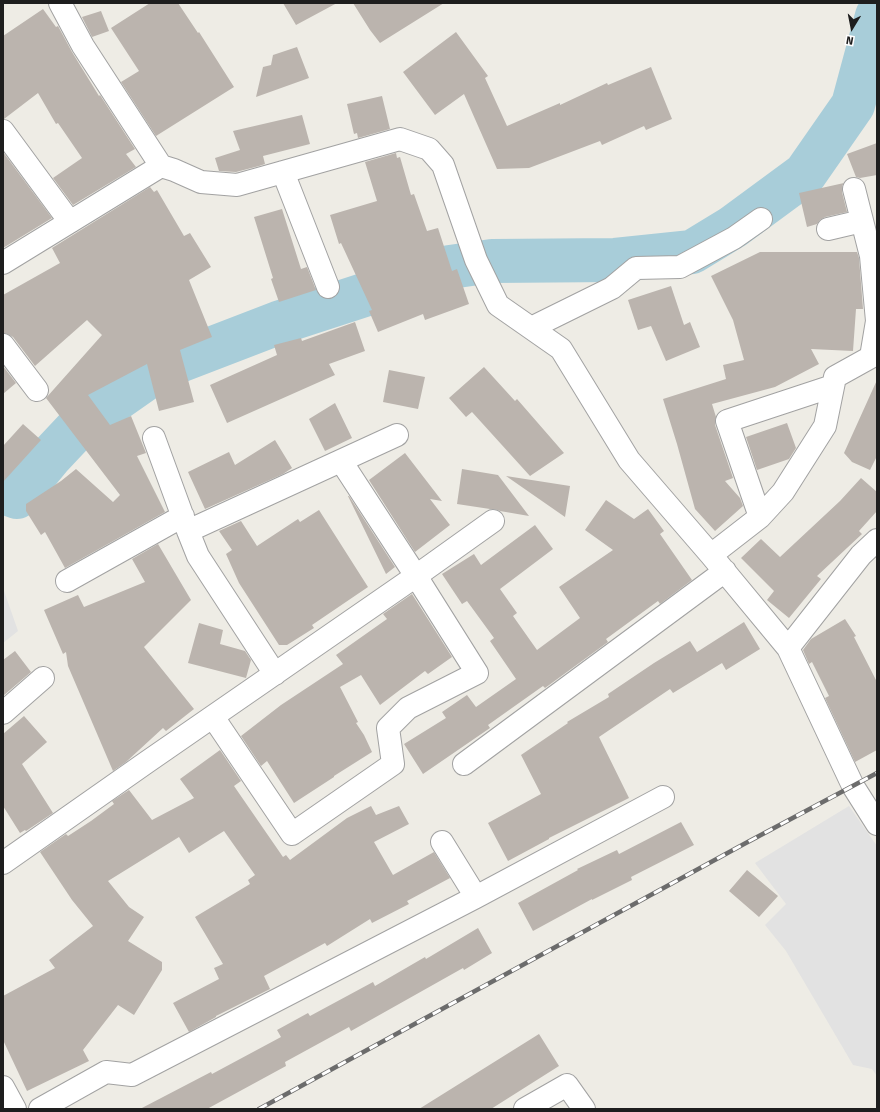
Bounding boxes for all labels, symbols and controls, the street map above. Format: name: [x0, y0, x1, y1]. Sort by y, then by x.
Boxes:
north arrow: [832, 8, 872, 48]
text: N: [845, 33, 855, 47]

